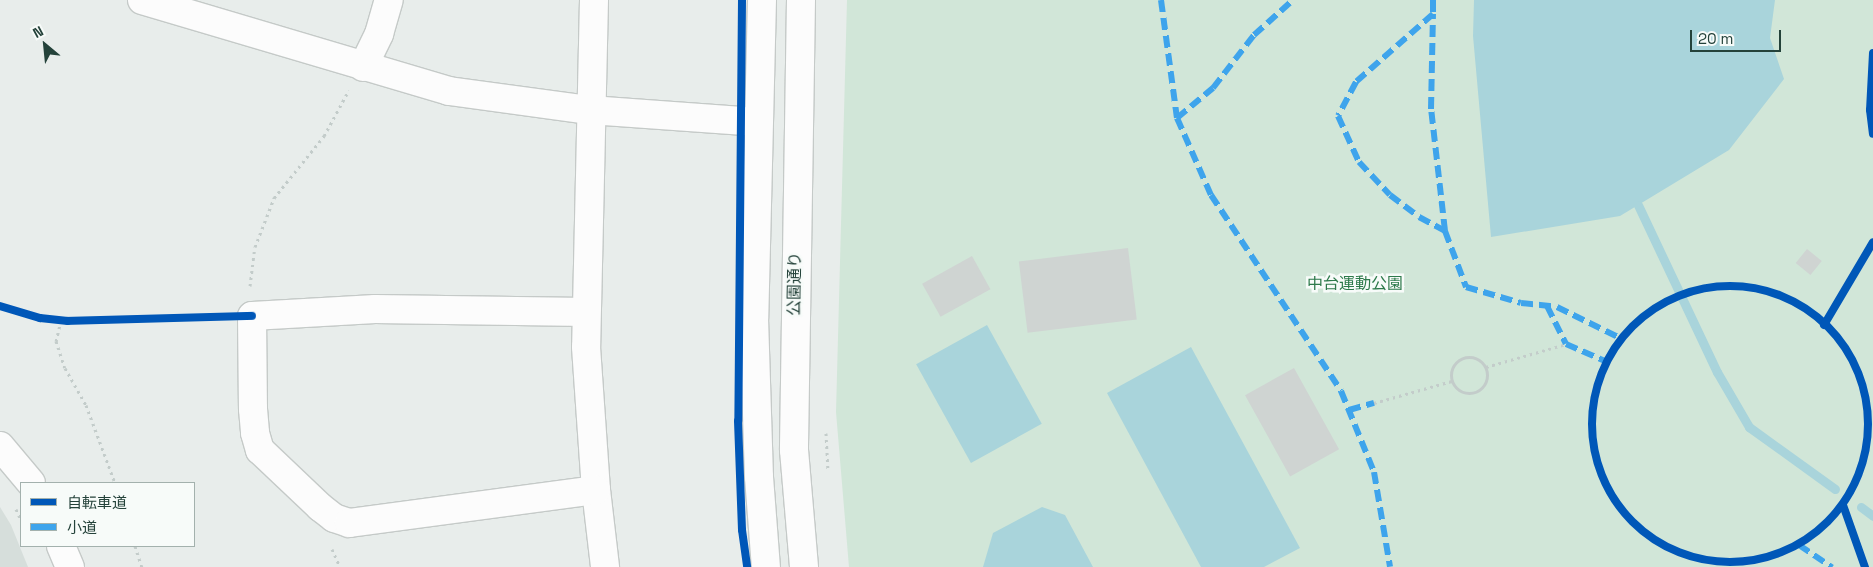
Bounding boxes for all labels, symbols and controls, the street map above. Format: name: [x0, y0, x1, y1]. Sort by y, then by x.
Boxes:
north arrow: [20, 20, 70, 70]
scale bar: [1693, 20, 1784, 52]
text: N: [30, 22, 46, 42]
text: 20 m: [1698, 29, 1733, 48]
street label: 公園通り: [785, 252, 805, 316]
park label: 中台運動公園: [1307, 274, 1403, 294]
legend: [20, 482, 195, 547]
text: 自転車道: [67, 493, 127, 512]
text: 小道: [67, 518, 97, 537]

